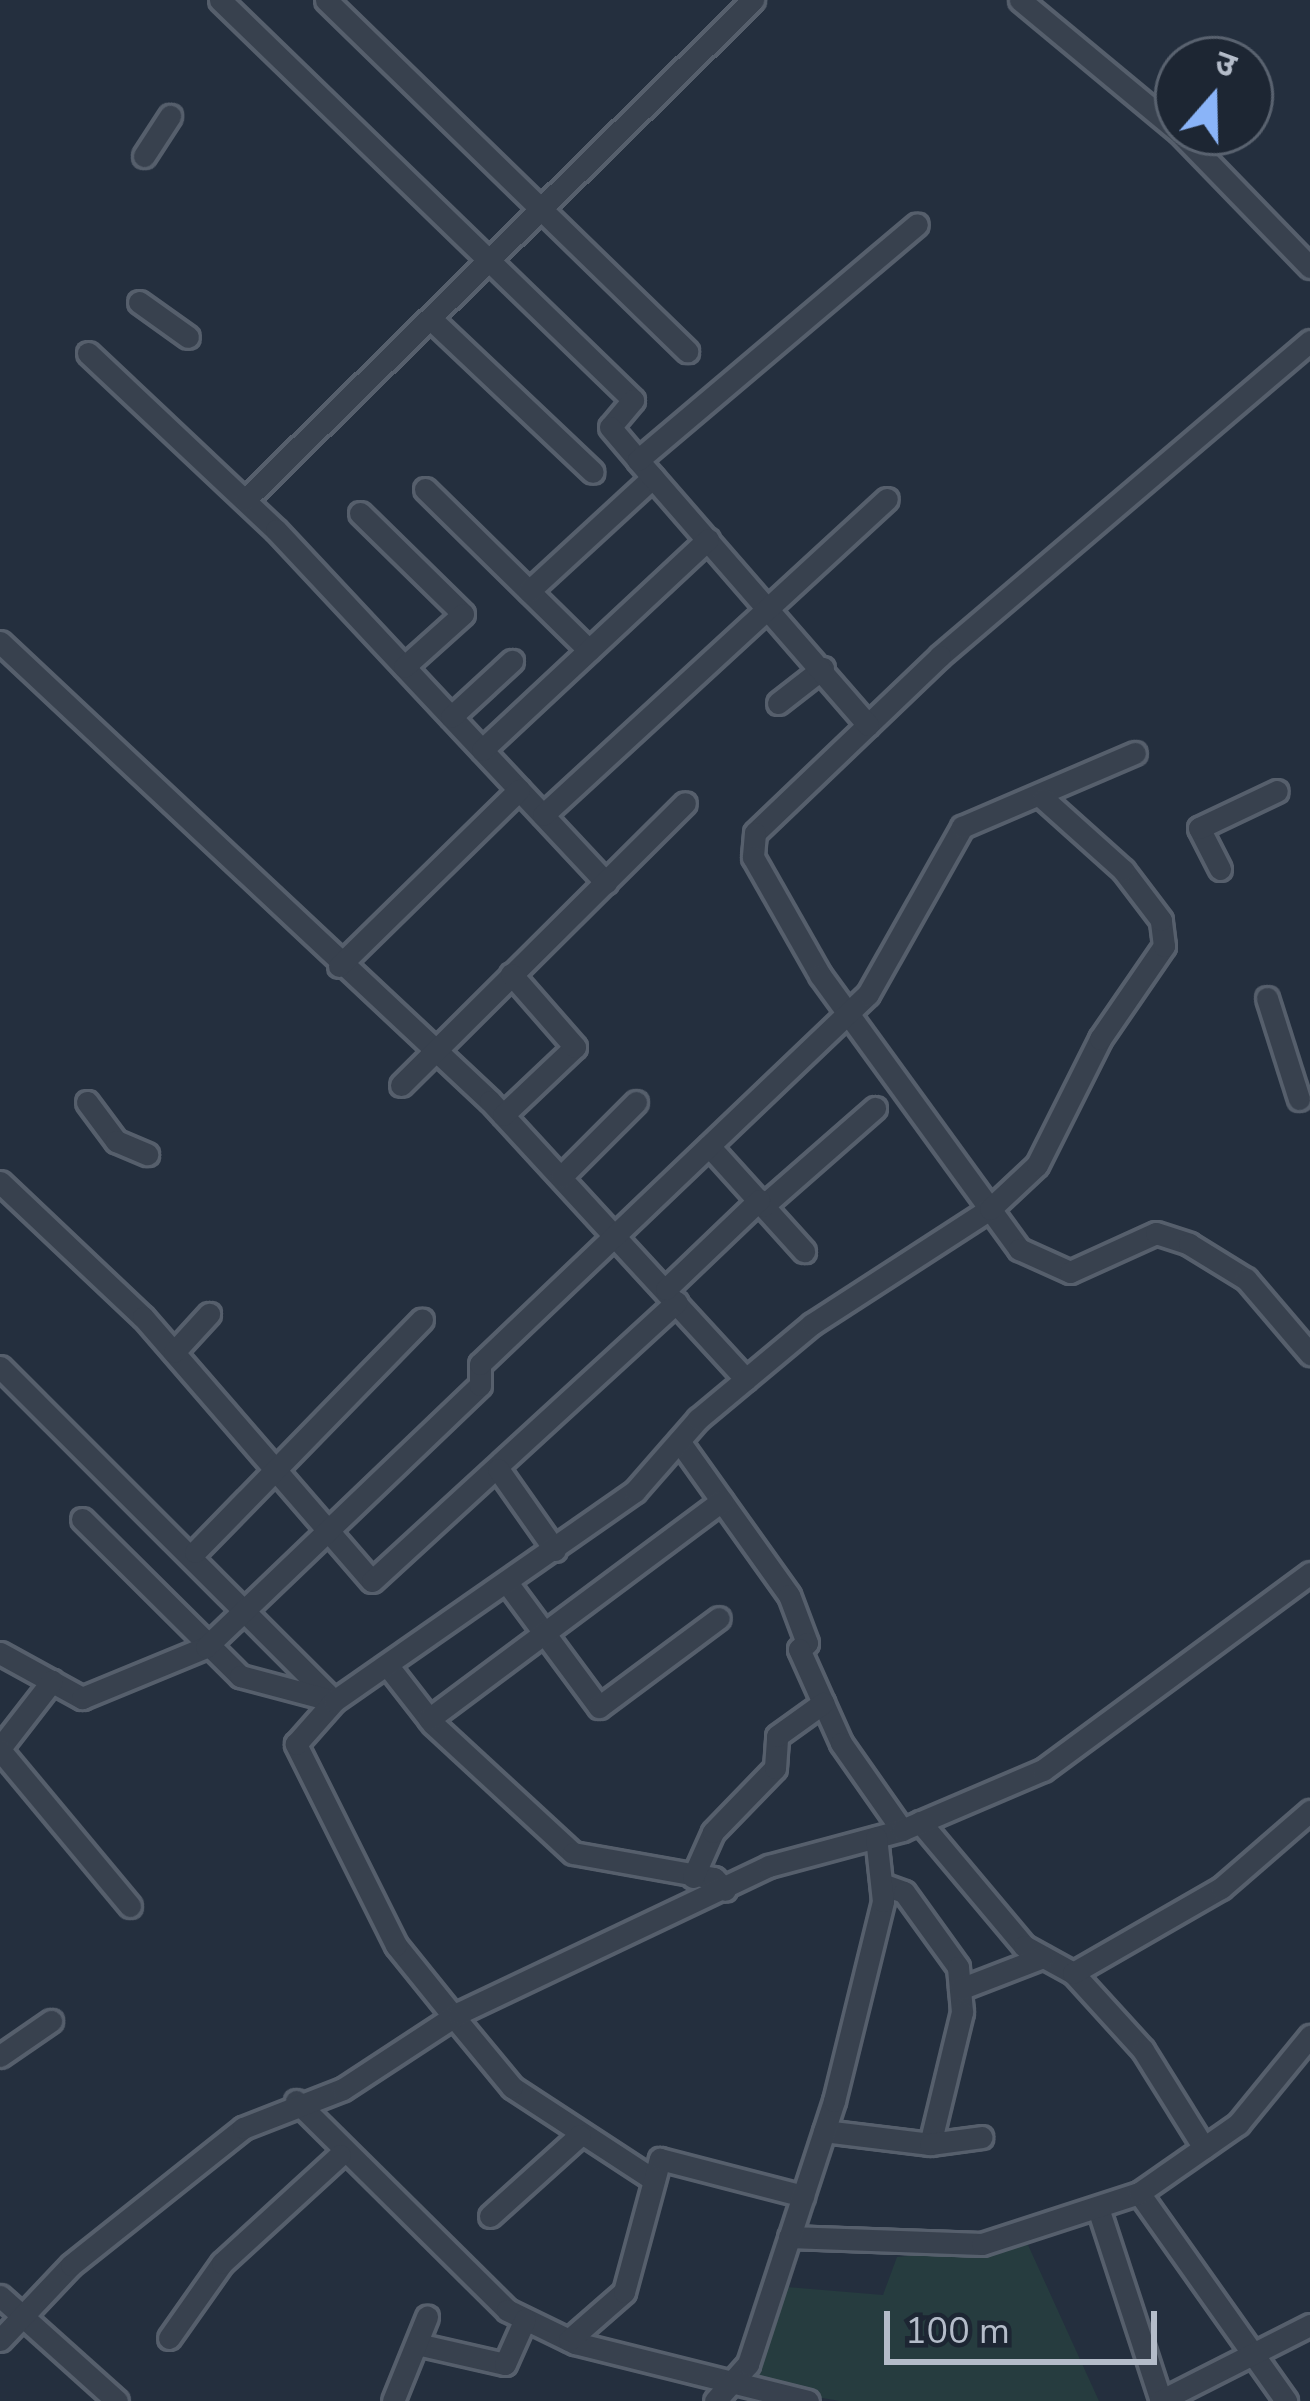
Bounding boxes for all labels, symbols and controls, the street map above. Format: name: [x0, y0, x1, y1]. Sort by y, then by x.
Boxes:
north arrow: [1154, 36, 1274, 156]
text: उ: [1209, 40, 1242, 89]
scale bar: [890, 2287, 1163, 2361]
text: 100 m: [905, 2307, 1010, 2356]

